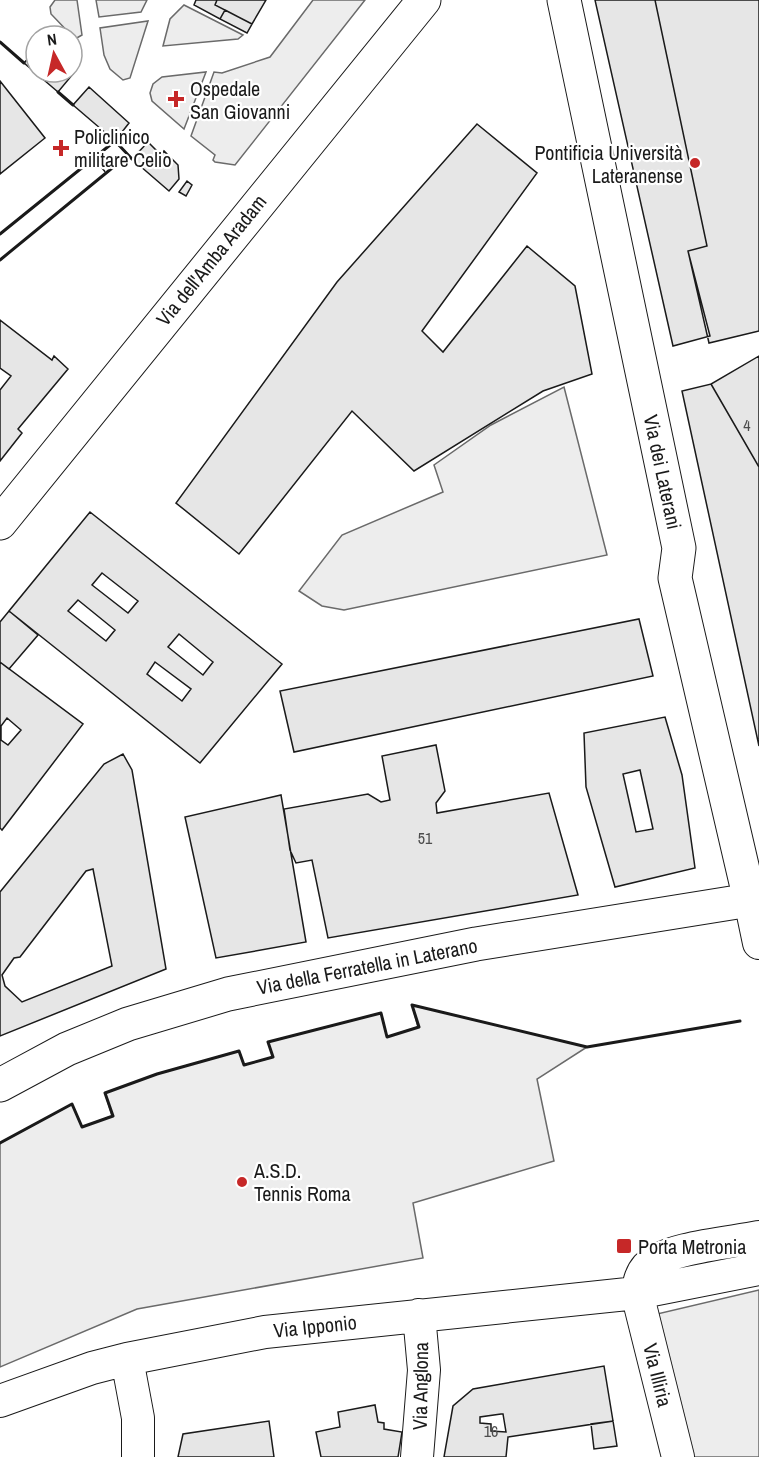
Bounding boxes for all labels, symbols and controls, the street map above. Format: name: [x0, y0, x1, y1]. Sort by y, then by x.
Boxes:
north arrow: [24, 24, 84, 84]
text: N: [46, 28, 58, 51]
place label: Ospedale San Giovanni: [190, 75, 290, 125]
marker: Ospedale San Giovanni: [167, 90, 185, 108]
place label: Policlinico militare Celio: [74, 123, 172, 173]
marker: Policlinico militare Celio: [52, 139, 70, 157]
place label: Pontificia Università Lateranense: [534, 139, 683, 189]
marker: Pontificia Università Lateranense: [688, 156, 702, 170]
street label: Via dell'Amba Aradam: [150, 189, 272, 331]
street label: Via dei Laterani: [638, 412, 688, 532]
house number: 4: [743, 414, 751, 436]
house number: 51: [418, 827, 433, 849]
street label: Via della Ferratella in Laterano: [254, 931, 480, 1001]
place label: A.S.D. Tennis Roma: [253, 1157, 351, 1207]
marker: A.S.D. Tennis Roma: [235, 1175, 249, 1189]
place label: Porta Metronia: [638, 1233, 746, 1260]
marker: Porta Metronia: [615, 1237, 633, 1255]
street label: Via Ipponio: [272, 1308, 358, 1344]
street label: Via Illiria: [637, 1340, 679, 1410]
street label: Via Anglona: [406, 1342, 434, 1430]
house number: 16: [484, 1420, 498, 1442]

